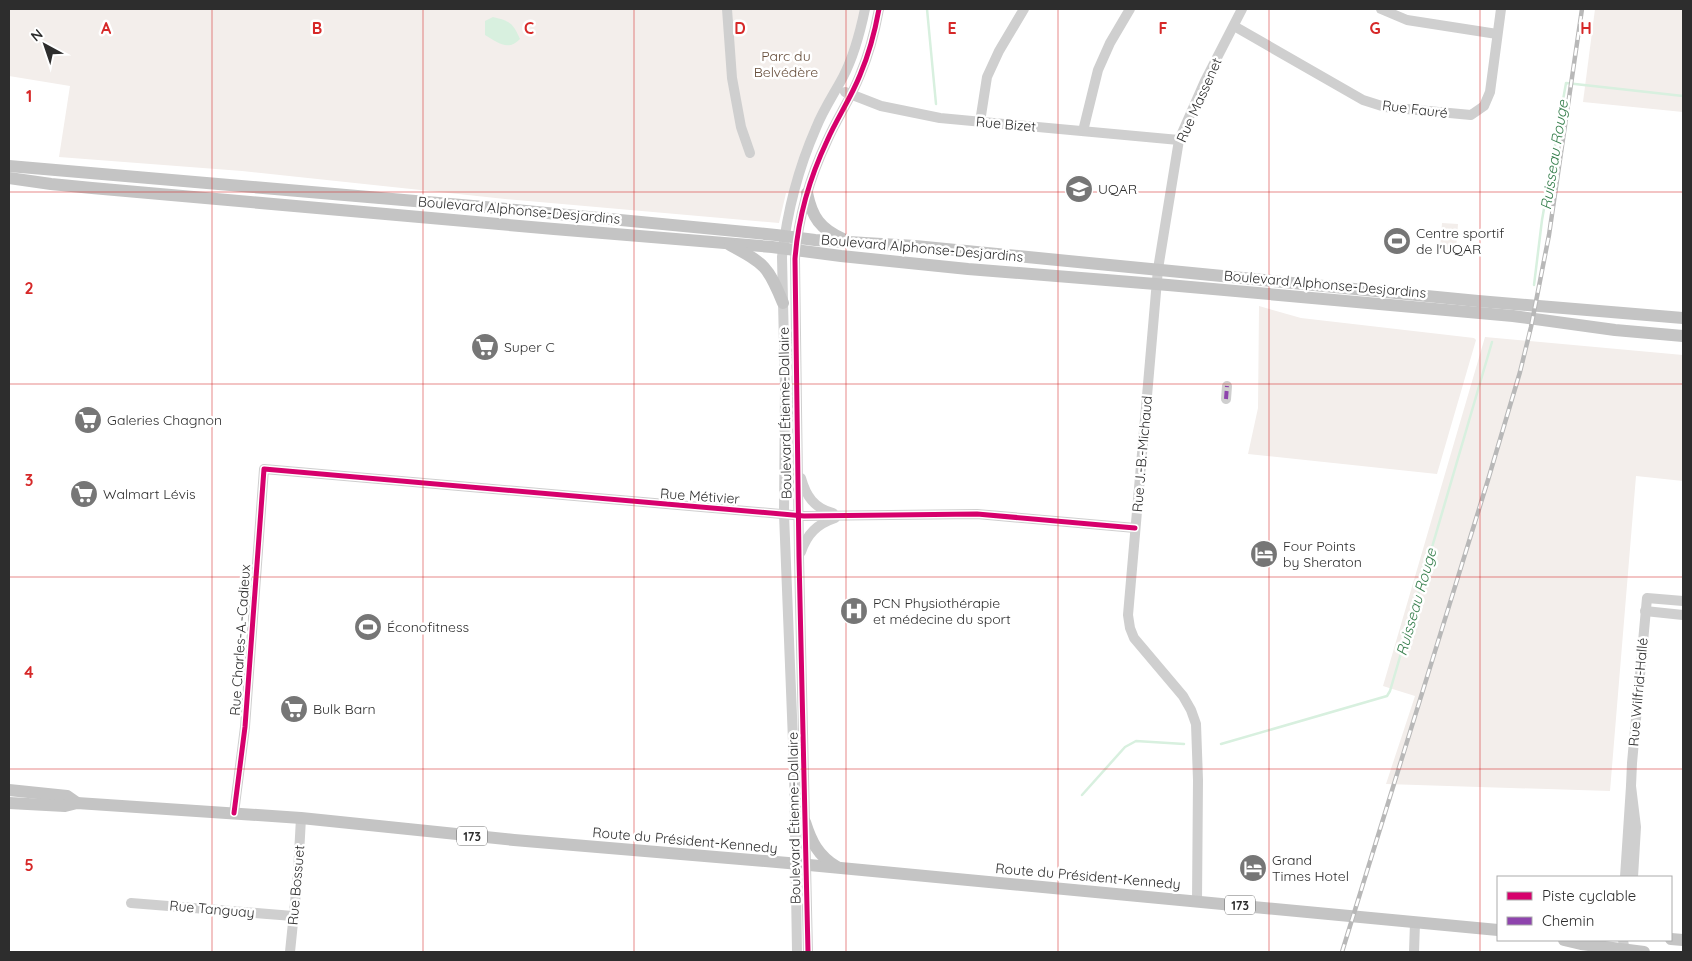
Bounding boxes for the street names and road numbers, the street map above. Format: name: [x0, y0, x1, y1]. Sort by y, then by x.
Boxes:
street label: Rue Massenet: [1172, 55, 1226, 145]
street label: Rue Fauré: [1381, 96, 1449, 122]
street label: Rue Bizet: [975, 112, 1037, 136]
street label: Boulevard Alphonse-Desjardins: [417, 192, 621, 228]
street label: Boulevard Alphonse-Desjardins: [820, 230, 1024, 266]
street label: Boulevard Alphonse-Desjardins: [1223, 266, 1427, 302]
street label: Boulevard Étienne-Dallaire: [774, 327, 796, 499]
street label: Rue J.-B.-Michaud: [1128, 395, 1156, 513]
street label: Rue Métivier: [660, 484, 741, 508]
street label: Rue Charles-A.-Cadieux: [226, 563, 254, 716]
street label: Rue Wilfrid-Hallé: [1624, 637, 1652, 747]
street label: Boulevard Étienne-Dallaire: [783, 732, 805, 904]
street label: Route du Président-Kennedy: [592, 823, 778, 857]
road number: 173: [457, 826, 487, 846]
street label: Rue Bossuet: [284, 844, 308, 926]
street label: Route du Président-Kennedy: [995, 859, 1181, 893]
street label: Rue Tanguay: [169, 896, 255, 922]
road number: 173: [1225, 896, 1255, 914]

